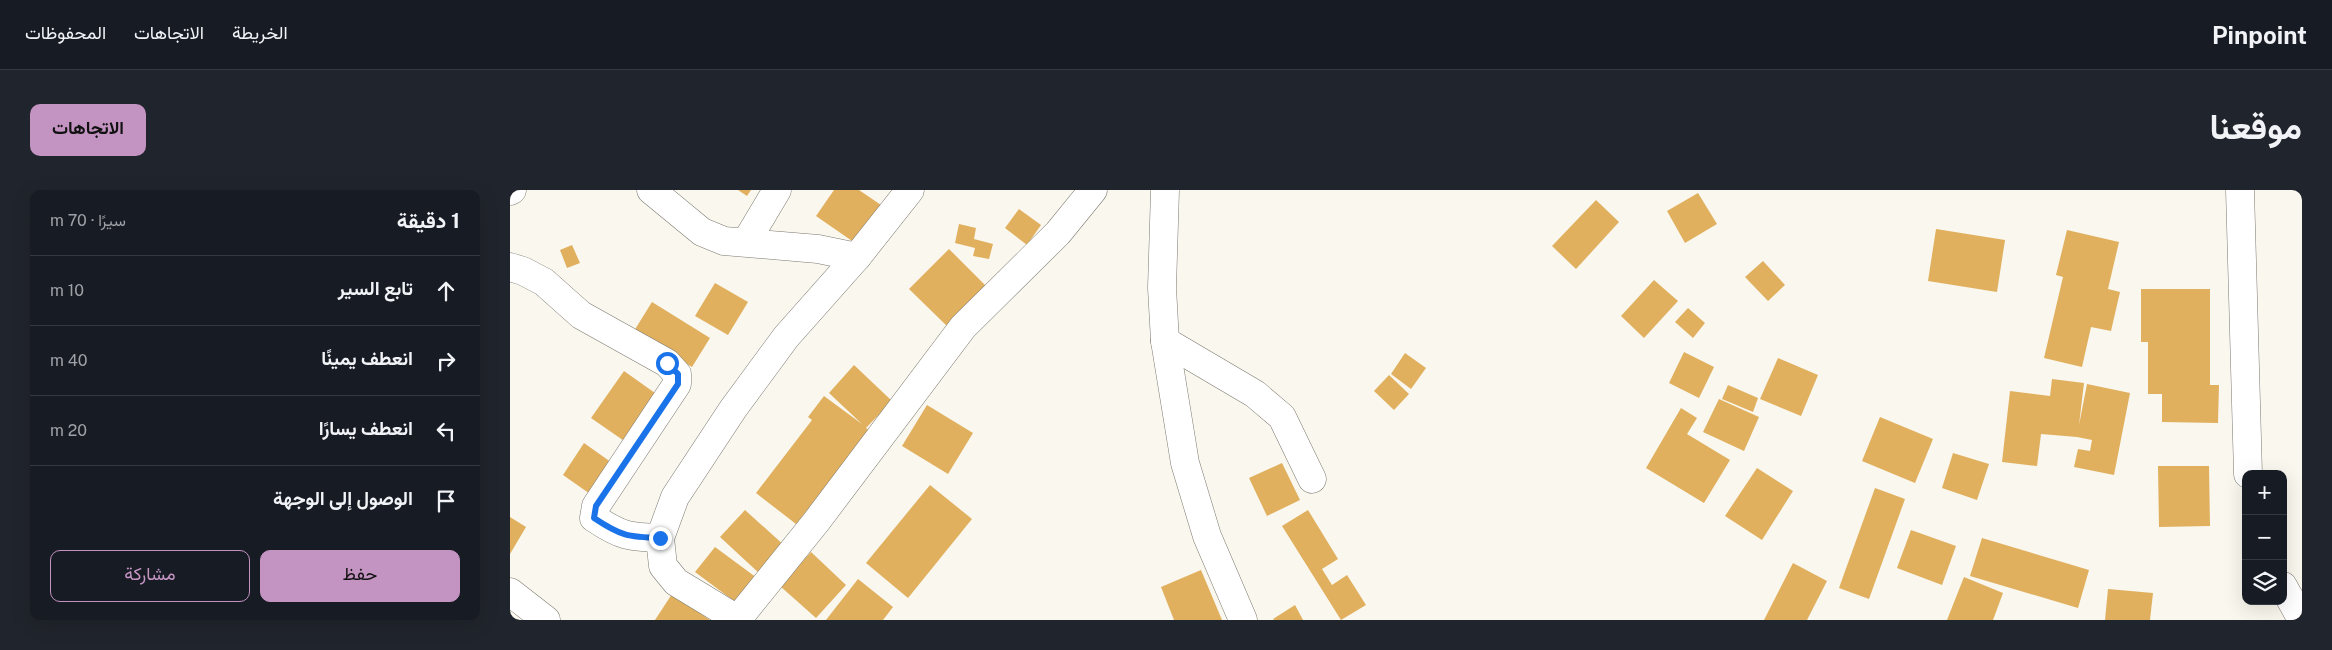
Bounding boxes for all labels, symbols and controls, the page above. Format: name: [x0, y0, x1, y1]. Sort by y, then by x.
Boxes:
text: Pinpoint: [2212, 21, 2307, 49]
text: المحفوظات: [25, 22, 106, 43]
text: الاتجاهات: [134, 22, 204, 43]
text: الخريطة: [232, 22, 288, 43]
button: الاتجاهات: [30, 104, 146, 156]
text: موقعنا: [2209, 106, 2302, 147]
text: 1 دقيقة: [397, 208, 460, 233]
text: سيرًا · 70 m: [50, 211, 126, 230]
text: تابع السير: [338, 277, 413, 299]
icon: ahead: [432, 277, 460, 305]
text: 10 m: [50, 281, 84, 300]
text: انعطف يمينًا: [321, 347, 413, 369]
icon: right: [432, 347, 460, 375]
text: 40 m: [50, 351, 88, 370]
route start: [656, 352, 679, 375]
text: انعطف يسارًا: [319, 417, 413, 439]
icon: left: [432, 417, 460, 445]
text: 20 m: [50, 421, 87, 440]
map controls: [2242, 470, 2287, 605]
button: +: [2242, 470, 2287, 515]
text: الوصول إلى الوجهة: [273, 487, 413, 509]
icon: arrive: [432, 487, 460, 515]
button: −: [2242, 515, 2287, 560]
route end: [649, 527, 672, 550]
button: مشاركة: [50, 550, 250, 602]
button: حفظ: [260, 550, 460, 602]
button: layers: [2242, 560, 2287, 605]

